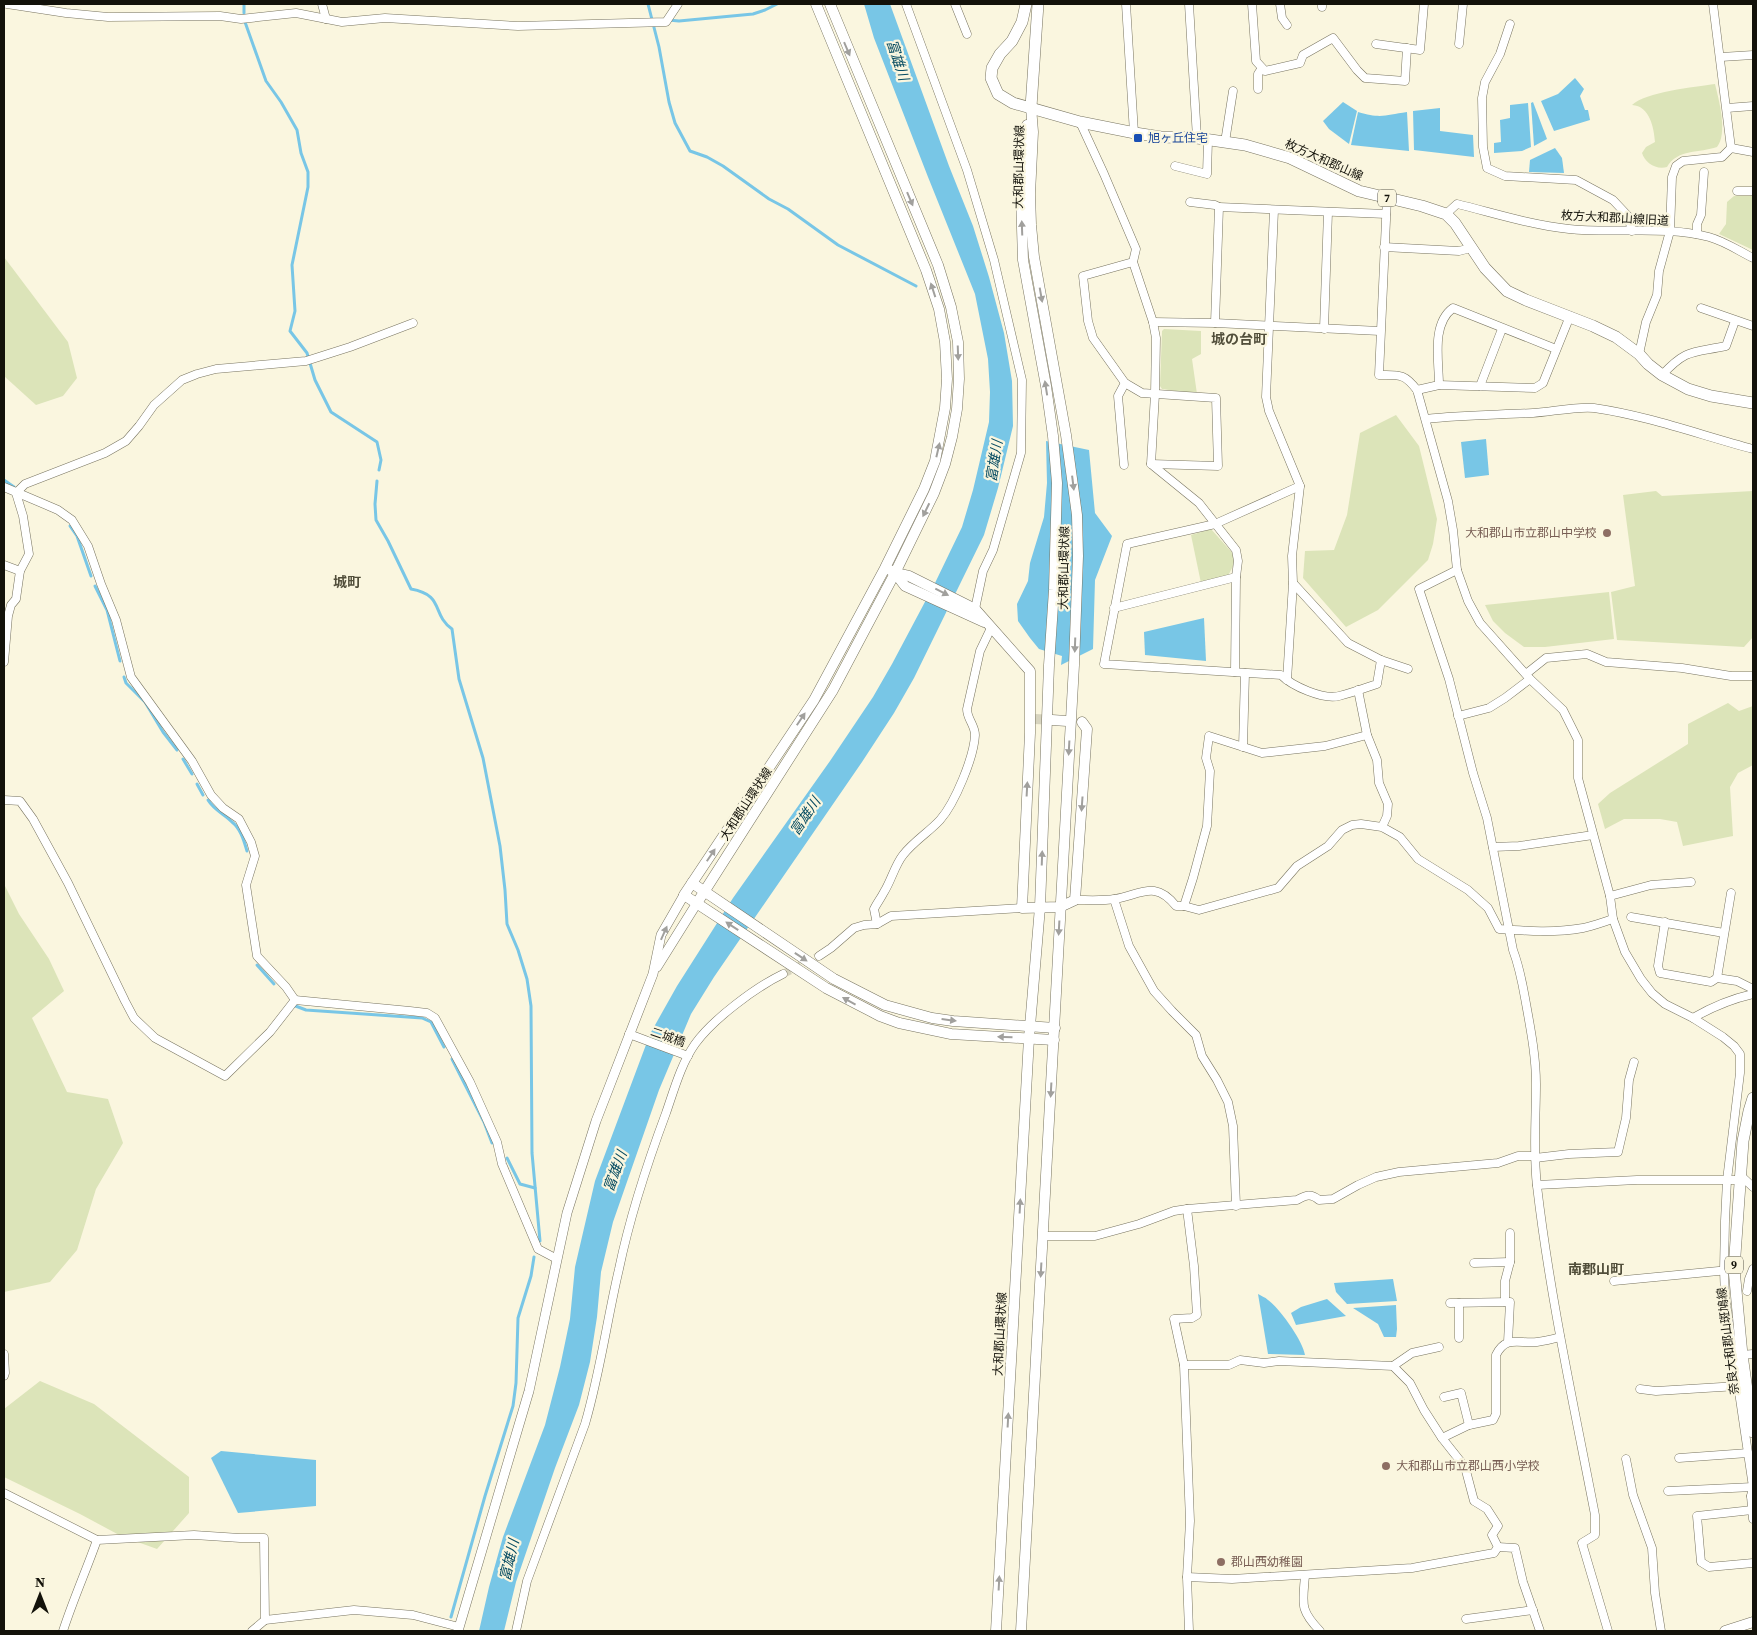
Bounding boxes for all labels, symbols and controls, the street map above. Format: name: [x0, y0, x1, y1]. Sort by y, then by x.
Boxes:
water label: 富雄川: [882, 37, 915, 85]
one-way arrow: [844, 42, 852, 56]
street label: 大和郡山環状線: [1010, 125, 1028, 209]
place label: 旭ヶ丘住宅: [1148, 130, 1208, 146]
marker: 旭ヶ丘住宅: [1132, 132, 1144, 144]
street label: 枚方大和郡山線: [1282, 136, 1366, 184]
road number: 7: [1378, 190, 1396, 207]
one-way arrow: [907, 192, 915, 206]
street label: 枚方大和郡山線旧道: [1561, 207, 1669, 229]
one-way arrow: [1017, 220, 1025, 236]
one-way arrow: [928, 282, 936, 297]
one-way arrow: [1037, 287, 1045, 302]
district label: 城の台町: [1211, 329, 1267, 349]
one-way arrow: [954, 346, 962, 362]
one-way arrow: [1042, 380, 1050, 396]
water label: 富雄川: [981, 437, 1007, 483]
one-way arrow: [934, 442, 942, 458]
one-way arrow: [1069, 475, 1077, 491]
one-way arrow: [922, 503, 930, 518]
place label: 大和郡山市立郡山中学校: [1465, 525, 1597, 541]
street label: 大和郡山環状線: [1055, 526, 1073, 610]
marker: 大和郡山市立郡山中学校: [1601, 527, 1613, 539]
district label: 城町: [333, 572, 361, 592]
one-way arrow: [935, 588, 949, 596]
one-way arrow: [1071, 637, 1079, 653]
one-way arrow: [796, 713, 806, 726]
one-way arrow: [1065, 741, 1073, 757]
street label: 大和郡山環状線: [716, 764, 776, 844]
one-way arrow: [1024, 781, 1032, 797]
water label: 富雄川: [785, 791, 826, 839]
one-way arrow: [1077, 796, 1085, 812]
one-way arrow: [706, 848, 716, 861]
one-way arrow: [1038, 850, 1046, 866]
one-way arrow: [1055, 920, 1063, 936]
one-way arrow: [725, 922, 739, 931]
one-way arrow: [660, 926, 668, 940]
one-way arrow: [794, 952, 808, 962]
one-way arrow: [842, 997, 856, 1005]
one-way arrow: [941, 1016, 957, 1024]
street label: 二城橋: [648, 1024, 688, 1050]
one-way arrow: [997, 1033, 1013, 1041]
one-way arrow: [1047, 1083, 1055, 1099]
water label: 富雄川: [598, 1146, 632, 1194]
one-way arrow: [1016, 1197, 1024, 1213]
road number: 9: [1725, 1256, 1743, 1274]
district label: 南郡山町: [1568, 1259, 1624, 1279]
one-way arrow: [1037, 1262, 1045, 1278]
street label: 奈良大和郡山斑鳩線: [1713, 1286, 1743, 1396]
street label: 大和郡山環状線: [990, 1292, 1010, 1376]
one-way arrow: [1004, 1412, 1012, 1428]
place label: 大和郡山市立郡山西小学校: [1396, 1458, 1540, 1474]
marker: 大和郡山市立郡山西小学校: [1380, 1460, 1392, 1472]
water label: 富雄川: [495, 1535, 524, 1583]
place label: 郡山西幼稚園: [1231, 1554, 1303, 1570]
marker: 郡山西幼稚園: [1215, 1556, 1227, 1568]
north arrow: [15, 1570, 65, 1620]
text: N: [35, 1572, 45, 1592]
one-way arrow: [995, 1574, 1003, 1590]

